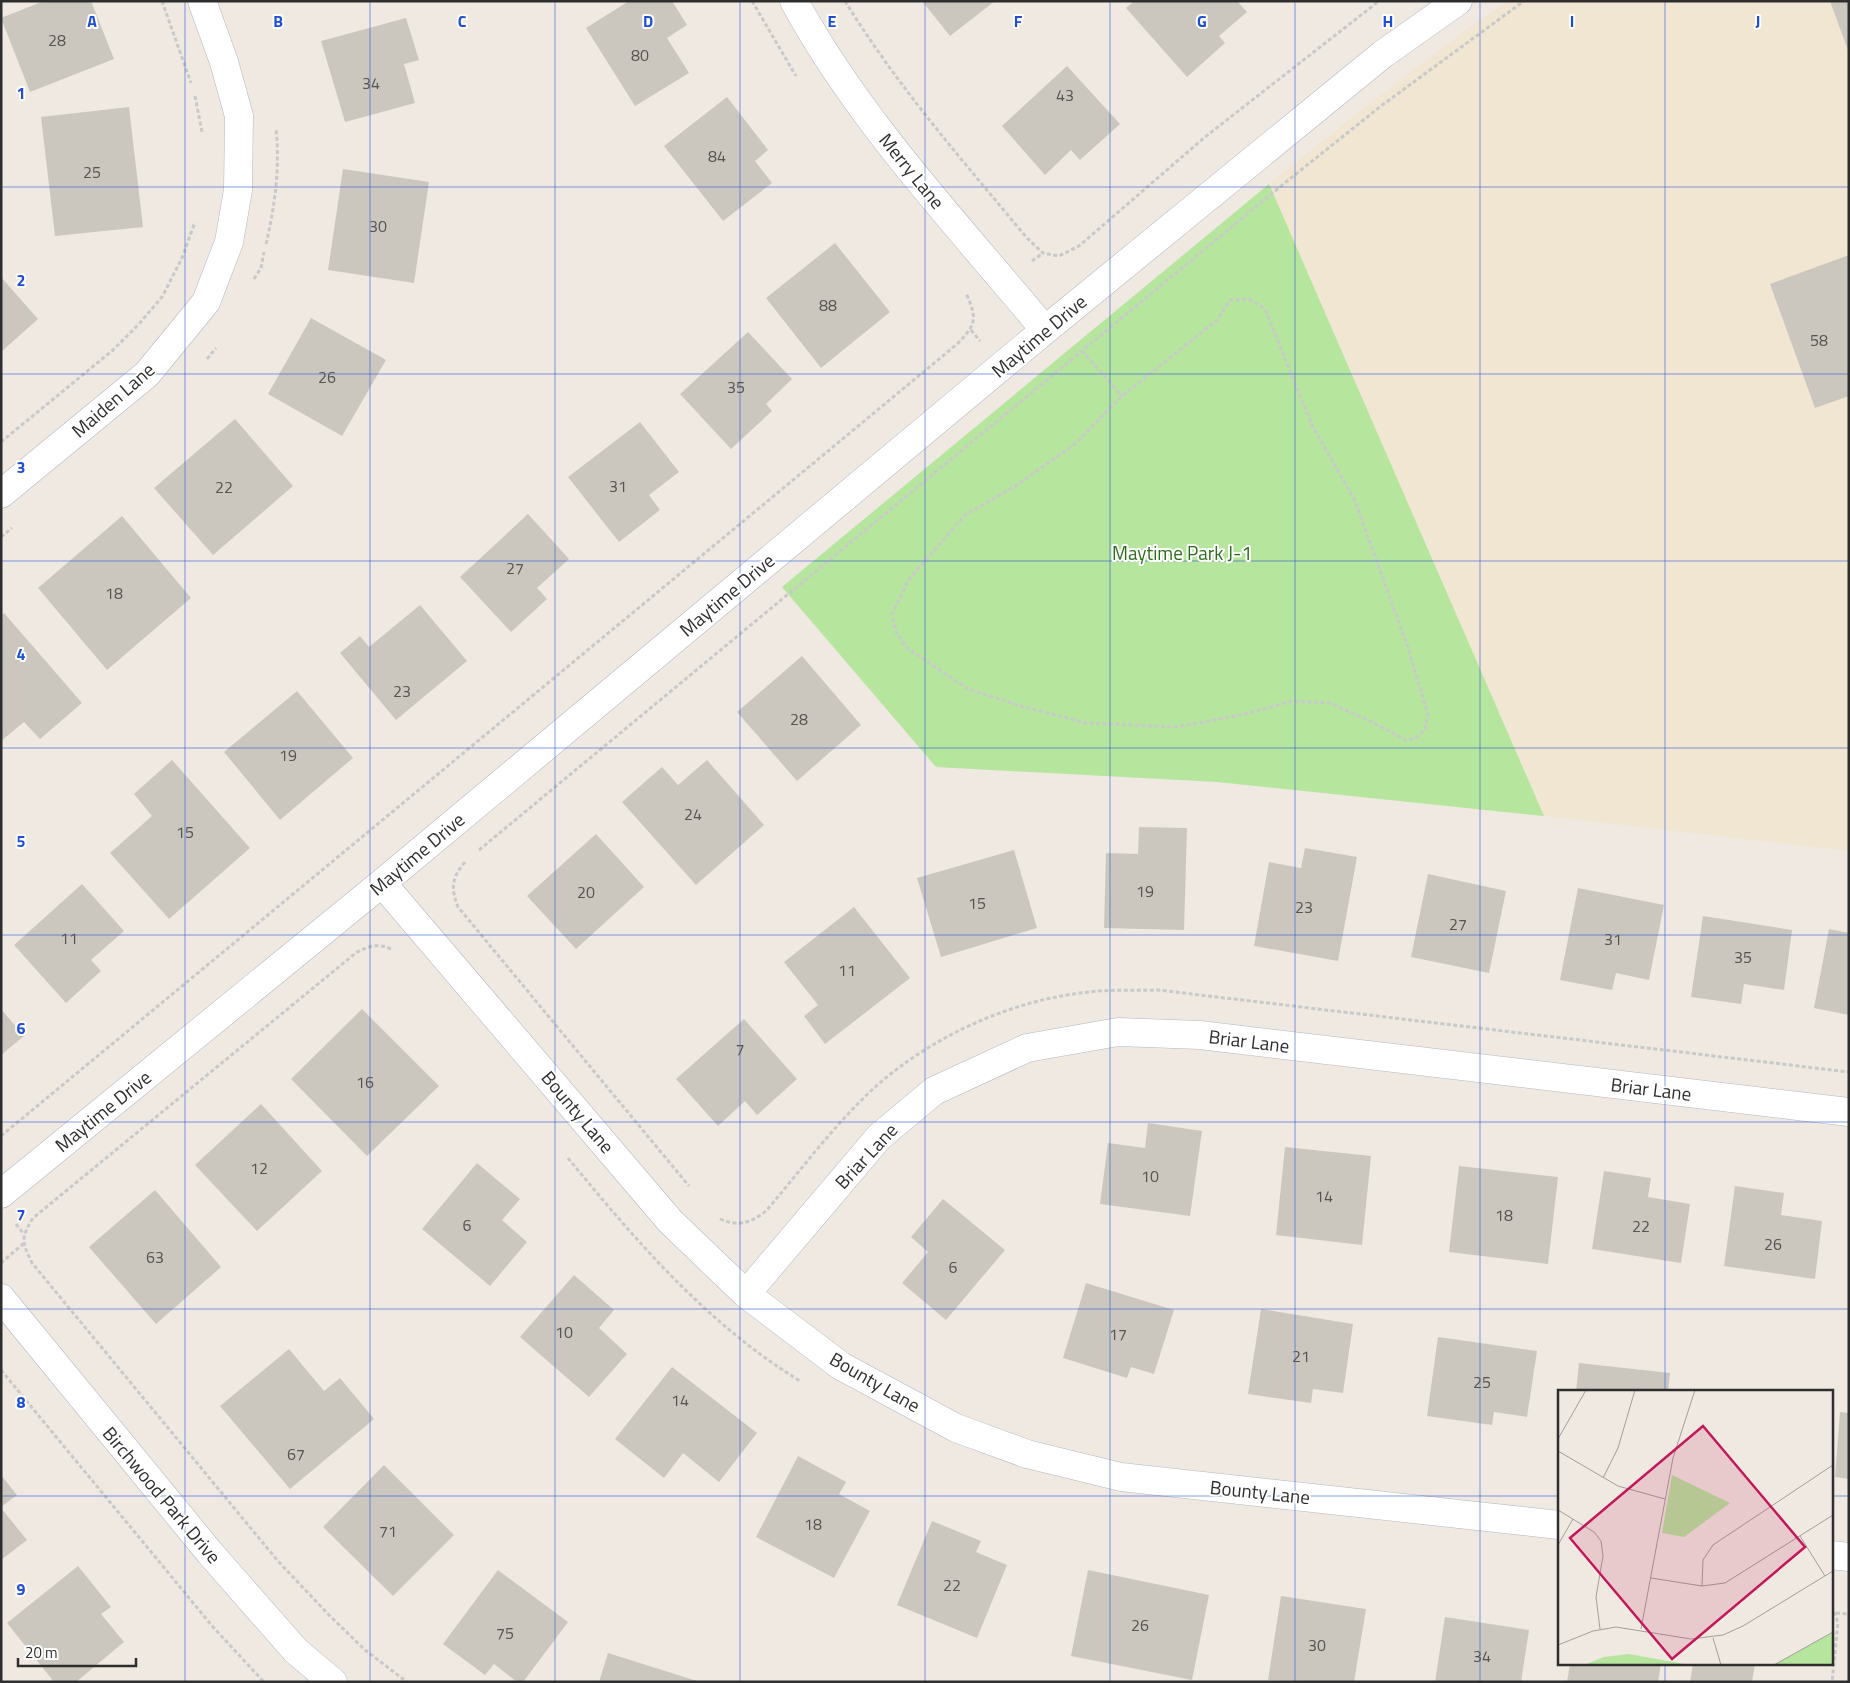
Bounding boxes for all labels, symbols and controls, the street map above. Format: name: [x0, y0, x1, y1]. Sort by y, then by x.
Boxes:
text: A: [87, 9, 97, 33]
text: B: [273, 9, 283, 33]
text: C: [458, 9, 467, 33]
text: D: [643, 9, 653, 33]
text: E: [828, 9, 837, 33]
text: F: [1014, 9, 1023, 33]
text: G: [1197, 9, 1207, 33]
text: H: [1383, 9, 1393, 33]
text: I: [1570, 9, 1574, 33]
text: J: [1756, 9, 1760, 33]
house number: 28: [48, 28, 66, 52]
house number: 80: [631, 43, 649, 67]
house number: 34: [362, 71, 380, 95]
text: 1: [17, 81, 25, 105]
house number: 43: [1056, 83, 1074, 107]
street label: Merry Lane: [873, 126, 952, 215]
house number: 84: [708, 144, 726, 168]
house number: 25: [83, 160, 101, 184]
house number: 30: [369, 214, 387, 238]
text: 2: [17, 268, 25, 292]
street label: Maytime Drive: [985, 287, 1093, 384]
house number: 88: [819, 293, 837, 317]
house number: 58: [1810, 328, 1828, 352]
street label: Maiden Lane: [65, 355, 161, 444]
house number: 26: [318, 365, 336, 389]
house number: 35: [727, 375, 745, 399]
text: 3: [17, 455, 25, 479]
house number: 31: [609, 474, 627, 498]
house number: 22: [215, 475, 233, 499]
park label: Maytime Park J-1: [1112, 538, 1252, 567]
street label: Maytime Drive: [673, 546, 781, 643]
house number: 27: [506, 556, 524, 580]
house number: 18: [105, 581, 123, 605]
text: 4: [17, 642, 26, 666]
house number: 23: [393, 679, 411, 703]
house number: 28: [790, 707, 808, 731]
house number: 19: [279, 743, 297, 767]
house number: 24: [684, 802, 702, 826]
street label: Maytime Drive: [363, 805, 471, 902]
house number: 15: [176, 820, 194, 844]
text: 5: [17, 829, 26, 853]
house number: 19: [1136, 879, 1154, 903]
house number: 20: [577, 880, 595, 904]
house number: 15: [968, 891, 986, 915]
house number: 23: [1295, 895, 1313, 919]
house number: 27: [1449, 912, 1467, 936]
house number: 11: [60, 926, 78, 950]
house number: 31: [1604, 927, 1622, 951]
house number: 35: [1734, 945, 1752, 969]
house number: 11: [838, 958, 856, 982]
text: 6: [17, 1016, 26, 1040]
street label: Briar Lane: [1207, 1021, 1291, 1060]
house number: 7: [736, 1037, 744, 1061]
street label: Maytime Drive: [48, 1063, 157, 1159]
street label: Bounty Lane: [535, 1064, 622, 1159]
street label: Briar Lane: [1609, 1069, 1693, 1108]
house number: 16: [356, 1070, 374, 1094]
street label: Briar Lane: [827, 1116, 904, 1195]
house number: 12: [250, 1156, 268, 1180]
house number: 10: [1141, 1164, 1159, 1188]
house number: 14: [1315, 1184, 1333, 1208]
text: 7: [17, 1203, 25, 1227]
house number: 18: [1495, 1203, 1513, 1227]
house number: 6: [463, 1213, 472, 1237]
house number: 22: [1632, 1214, 1650, 1238]
house number: 26: [1764, 1232, 1782, 1256]
house number: 63: [146, 1245, 164, 1269]
house number: 6: [949, 1255, 958, 1279]
house number: 10: [555, 1320, 573, 1344]
house number: 17: [1109, 1322, 1127, 1346]
street label: Bounty Lane: [825, 1344, 926, 1419]
house number: 21: [1292, 1344, 1310, 1368]
house number: 25: [1473, 1370, 1491, 1394]
house number: 14: [671, 1388, 689, 1412]
text: 8: [17, 1390, 26, 1414]
inset map: [1558, 1390, 1832, 1666]
street label: Birchwood Park Drive: [96, 1420, 229, 1570]
house number: 67: [287, 1442, 305, 1466]
street label: Bounty Lane: [1209, 1472, 1312, 1511]
house number: 18: [804, 1512, 822, 1536]
house number: 71: [379, 1519, 397, 1543]
house number: 22: [943, 1573, 961, 1597]
text: 9: [17, 1577, 26, 1601]
house number: 26: [1131, 1613, 1149, 1637]
house number: 75: [496, 1621, 514, 1645]
house number: 30: [1308, 1633, 1326, 1657]
scale bar: [18, 1636, 135, 1668]
text: 20 m: [25, 1641, 58, 1664]
house number: 34: [1473, 1644, 1491, 1668]

